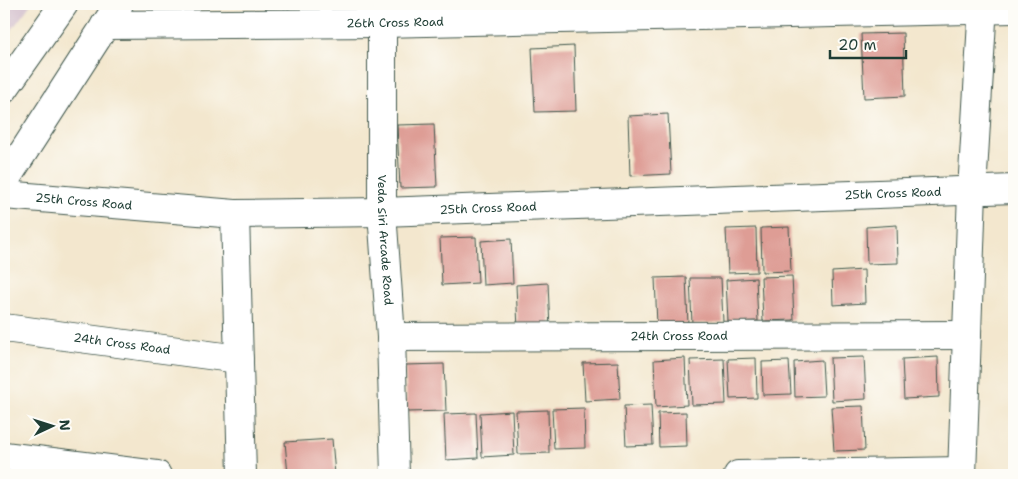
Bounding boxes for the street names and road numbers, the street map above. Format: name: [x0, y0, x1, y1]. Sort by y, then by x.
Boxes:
street label: 26th Cross Road: [346, 14, 444, 31]
street label: Veda Siri Arcade Road: [374, 175, 397, 306]
street label: 25th Cross Road: [844, 184, 942, 203]
street label: 25th Cross Road: [35, 190, 133, 214]
street label: 25th Cross Road: [439, 198, 537, 218]
street label: 24th Cross Road: [630, 328, 728, 344]
street label: 24th Cross Road: [73, 329, 172, 358]

